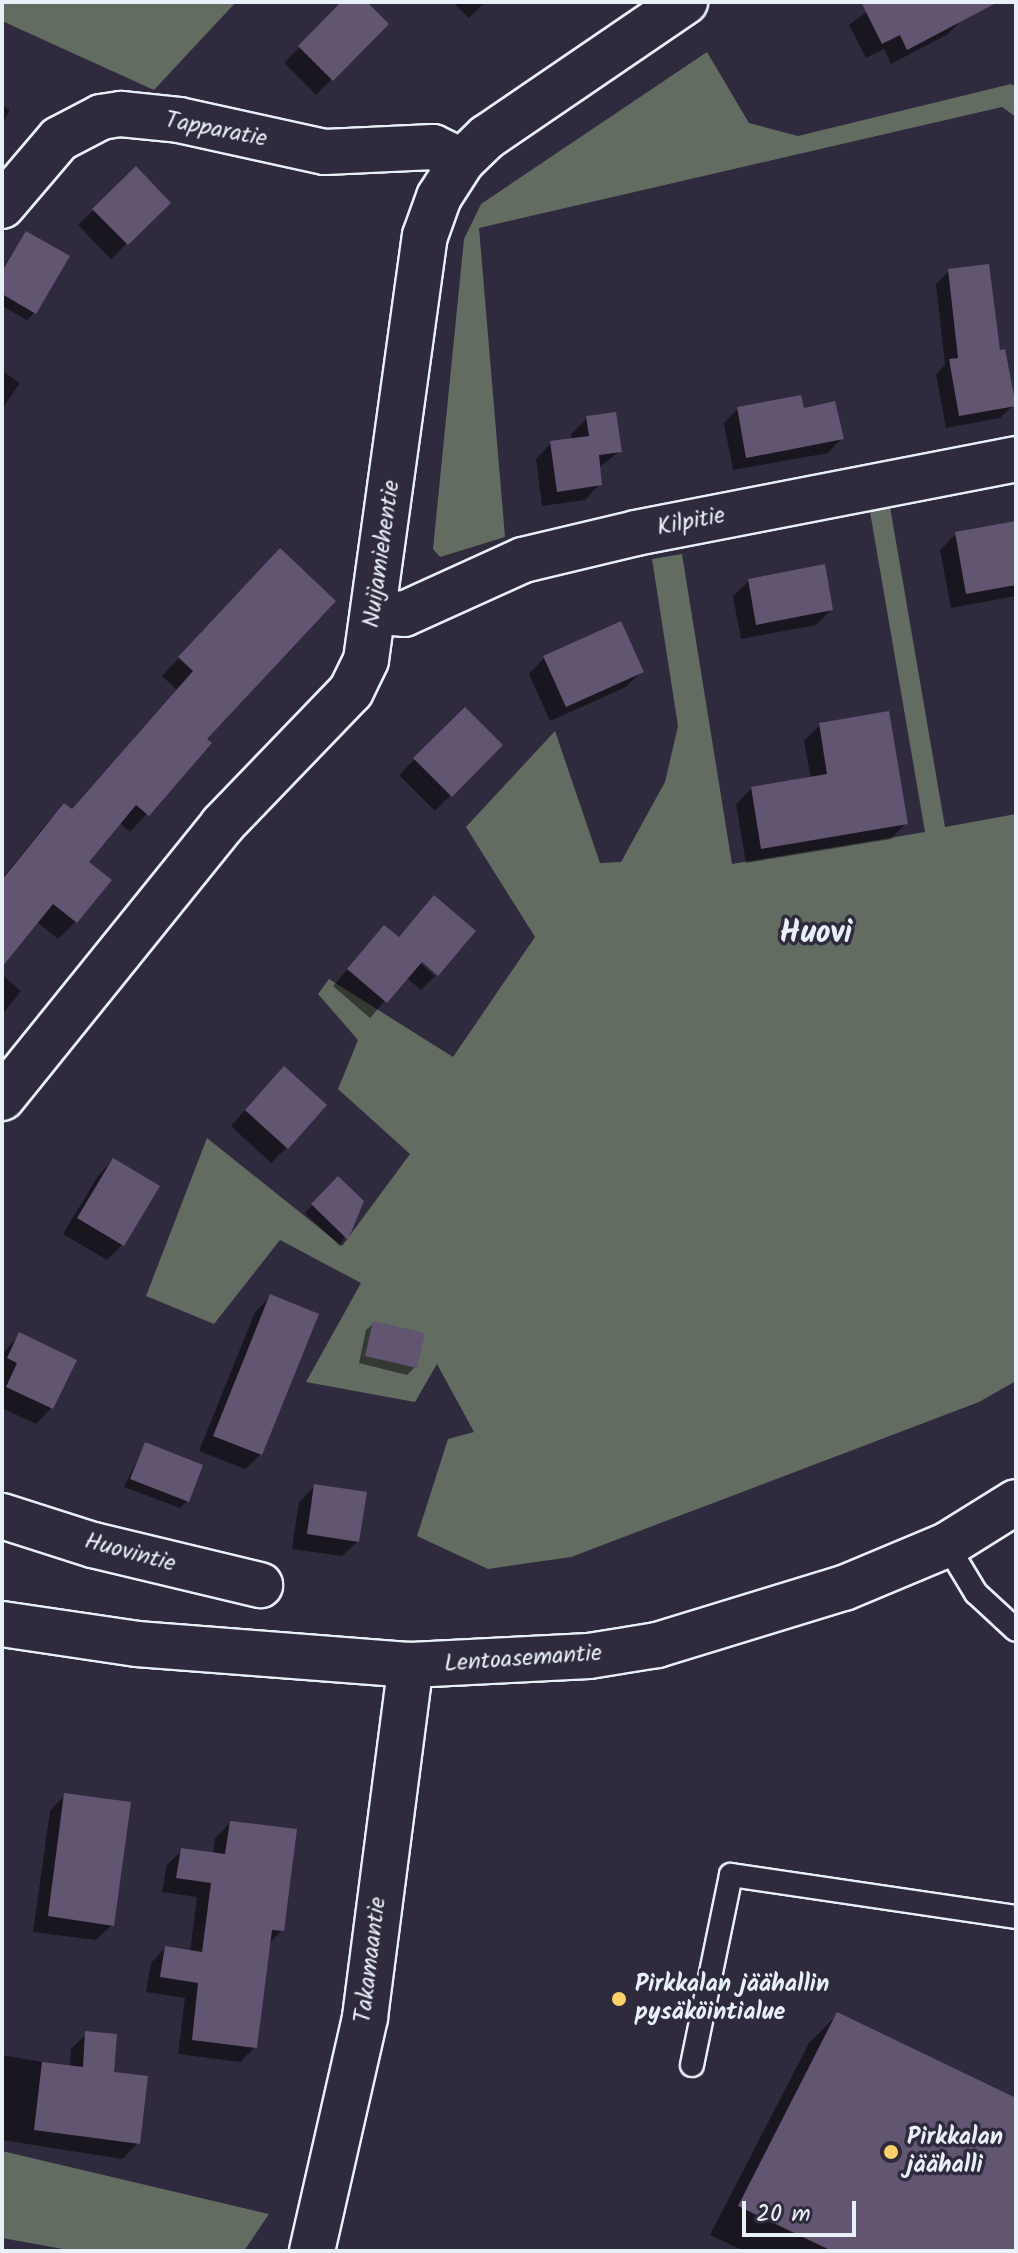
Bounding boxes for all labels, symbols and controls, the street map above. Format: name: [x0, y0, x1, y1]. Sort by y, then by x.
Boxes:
street label: Tapparatie: [163, 106, 269, 154]
street label: Nuijamiehentie: [357, 478, 407, 630]
street label: Kilpitie: [655, 501, 727, 543]
district label: Huovi: [780, 915, 852, 953]
street label: Huovintie: [81, 1527, 179, 1579]
street label: Lentoasemantie: [443, 1639, 603, 1679]
street label: Takamaantie: [349, 1895, 393, 2025]
place label: Pirkkalan jäähallin pysäköintialue: [635, 1971, 829, 2027]
marker: Pirkkalan jäähallin pysäköintialue: [610, 1990, 628, 2008]
place label: Pirkkalan jäähalli: [907, 2124, 1003, 2180]
marker: Pirkkalan jäähalli: [882, 2143, 900, 2161]
scale bar: [746, 2185, 860, 2235]
text: 20 m: [756, 2195, 811, 2234]

